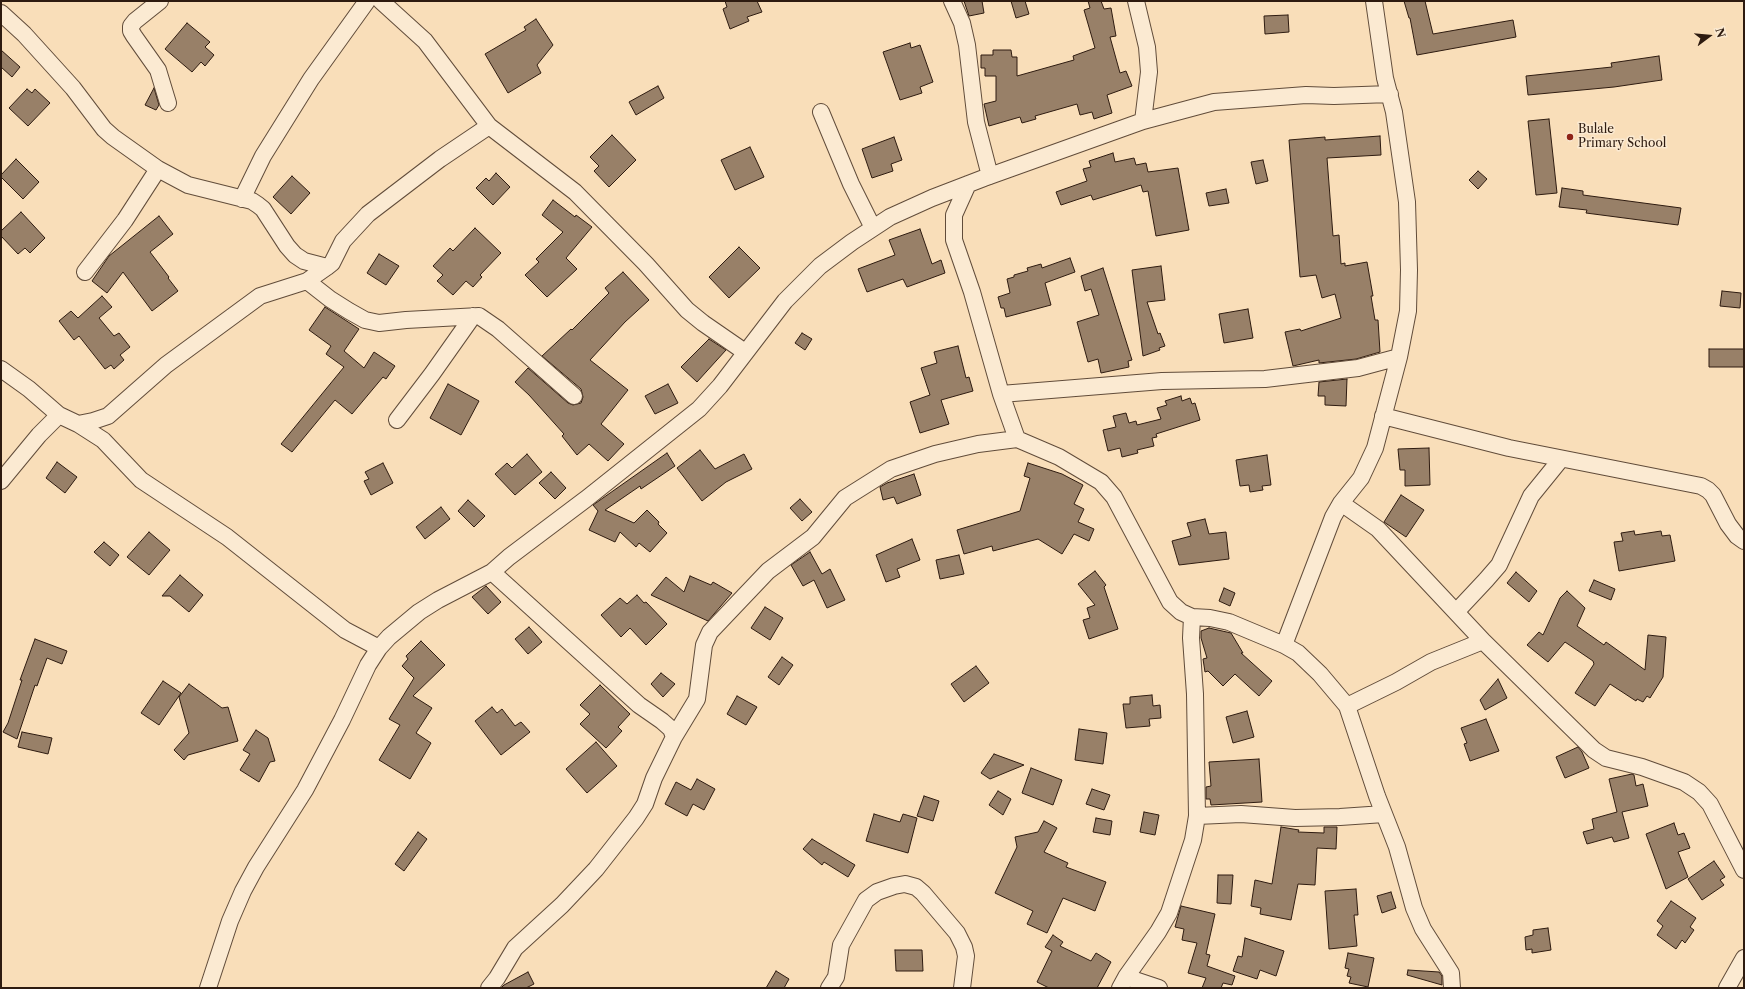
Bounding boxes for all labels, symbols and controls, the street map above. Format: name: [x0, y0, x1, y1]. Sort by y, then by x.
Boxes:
north arrow: [1689, 16, 1729, 56]
text: N: [1712, 26, 1729, 39]
place label: Bulale Primary School: [1578, 123, 1666, 151]
marker: Bulale Primary School: [1565, 132, 1575, 142]

